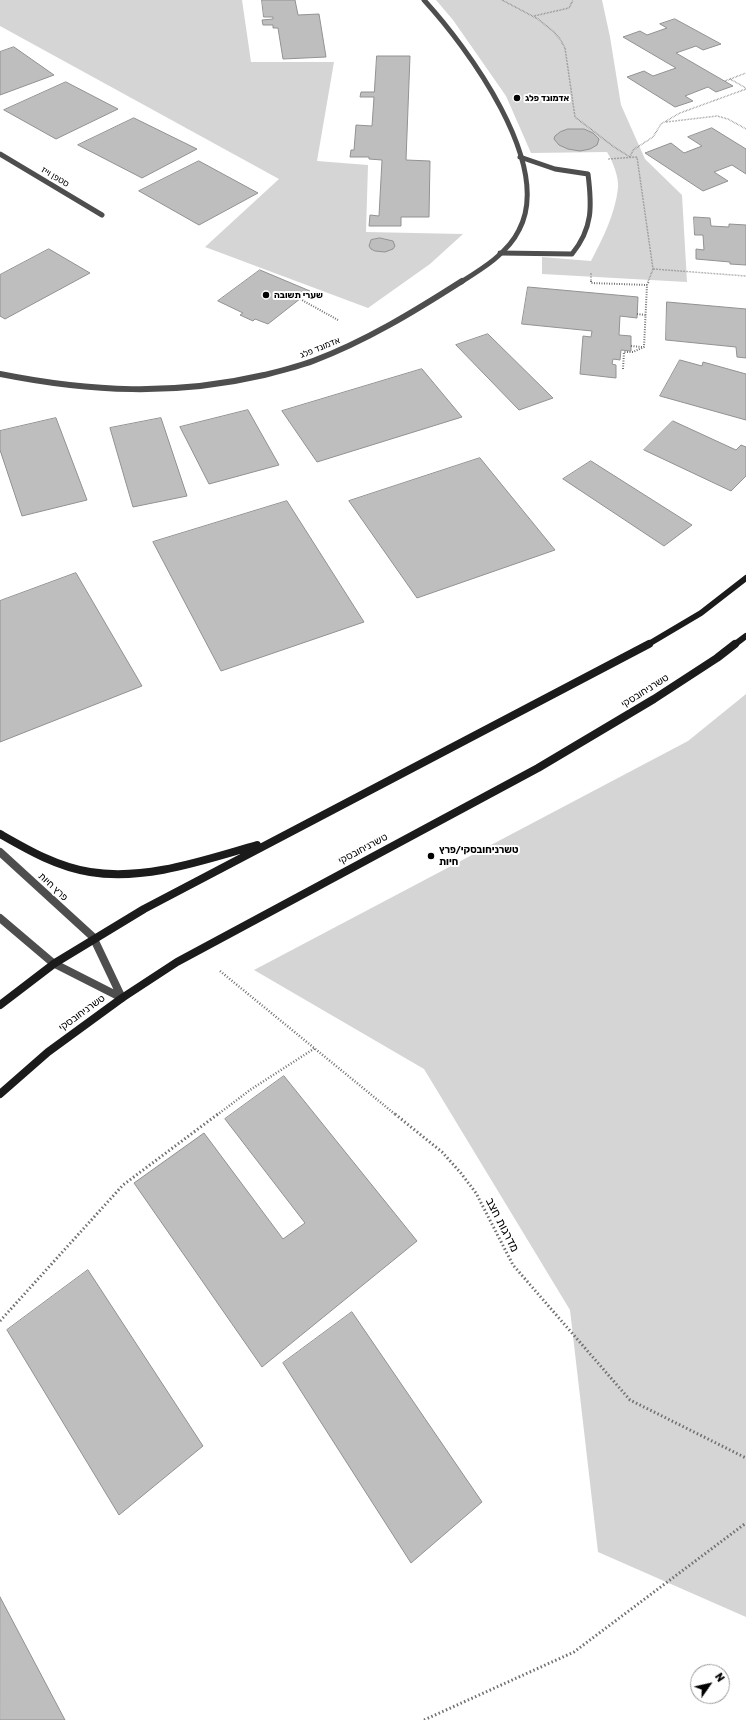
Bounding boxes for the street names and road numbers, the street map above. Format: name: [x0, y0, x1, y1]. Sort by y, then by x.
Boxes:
street label: סטפן וייז: [39, 164, 71, 190]
street label: אדמונד פלג: [298, 335, 342, 361]
street label: טשרניחובסקי: [619, 672, 671, 710]
street label: טשרניחובסקי: [336, 831, 390, 867]
street label: פרץ חיות: [36, 870, 70, 904]
street label: טשרניחובסקי: [57, 992, 107, 1034]
street label: מדרגות חצב: [482, 1195, 522, 1255]

